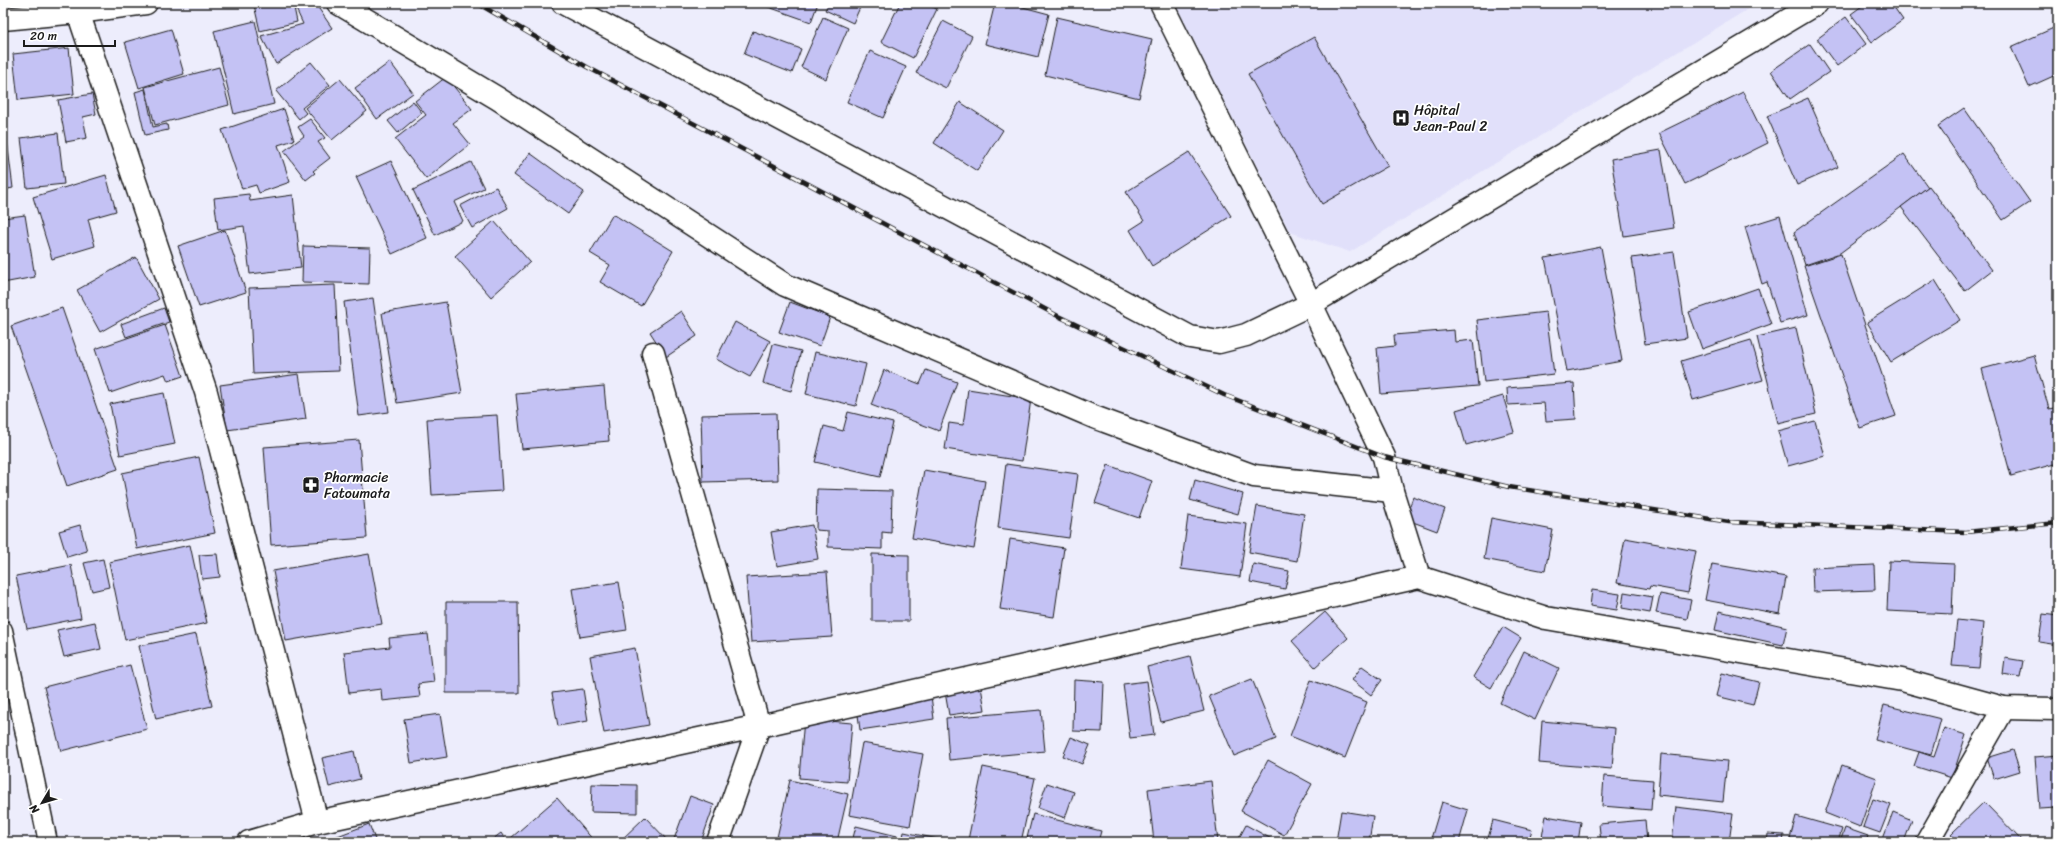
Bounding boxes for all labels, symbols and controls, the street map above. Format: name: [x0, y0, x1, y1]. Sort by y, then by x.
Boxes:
scale bar: [24, 22, 115, 48]
text: 20 m: [30, 25, 57, 47]
place label: Hôpital Jean-Paul 2: [1413, 98, 1487, 139]
hospital icon: Hôpital Jean-Paul 2: [1391, 108, 1411, 128]
place label: Pharmacie Fatoumata: [324, 465, 391, 506]
pharmacy icon: Pharmacie Fatoumata: [301, 475, 321, 495]
north arrow: [22, 783, 62, 823]
text: N: [24, 800, 45, 818]

